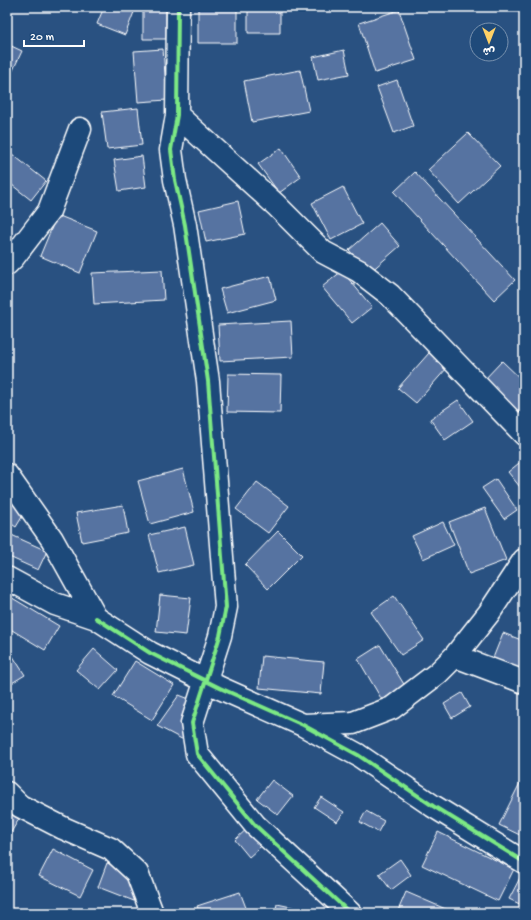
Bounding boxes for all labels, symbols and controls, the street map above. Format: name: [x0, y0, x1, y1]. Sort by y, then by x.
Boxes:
scale bar: [24, 22, 84, 48]
north arrow: [469, 22, 509, 62]
text: 20 m: [30, 31, 55, 45]
text: ش: [483, 44, 495, 56]

